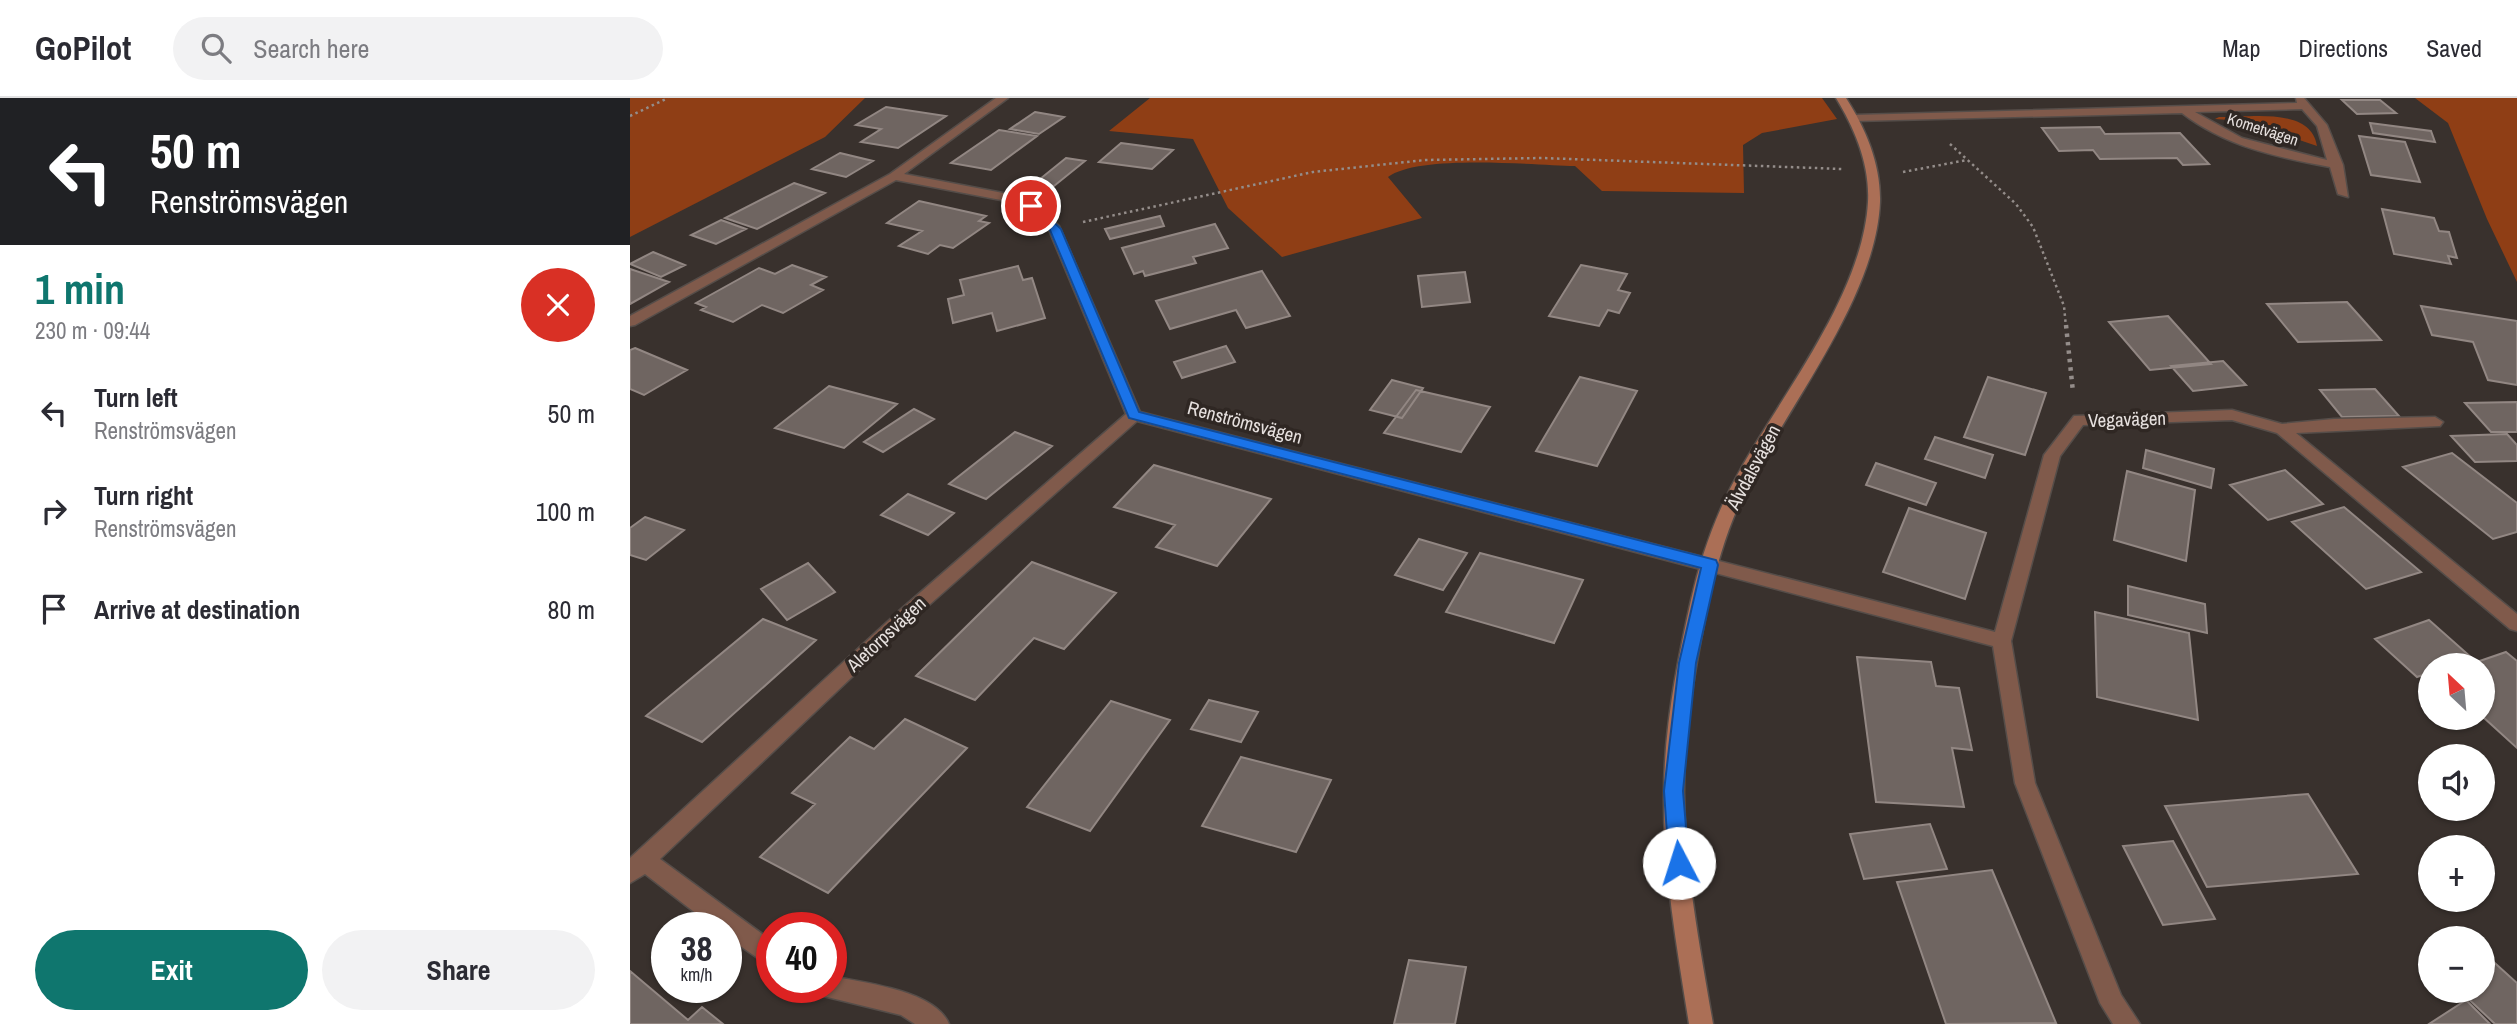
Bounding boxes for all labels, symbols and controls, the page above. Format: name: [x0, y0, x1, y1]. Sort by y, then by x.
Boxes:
search box: [173, 17, 663, 80]
text: GoPilot: [35, 26, 131, 70]
icon: search: [197, 29, 235, 67]
text: Search here: [253, 31, 369, 66]
text: Map: [2222, 32, 2260, 64]
text: Directions: [2298, 32, 2388, 64]
text: Saved: [2426, 32, 2482, 64]
street label: Kometvägen: [2225, 107, 2301, 151]
text: 50 m: [150, 117, 242, 183]
icon: left: [35, 126, 126, 217]
pin: [1001, 176, 1061, 236]
text: Renströmsvägen: [150, 180, 348, 223]
icon: arrive: [1012, 187, 1050, 225]
text: 1 min: [35, 261, 125, 317]
button: close: [521, 268, 595, 342]
text: 230 m · 09:44: [35, 315, 150, 346]
text: Turn left: [94, 380, 178, 415]
icon: left: [35, 394, 73, 432]
street label: Renströmsvägen: [1185, 394, 1305, 450]
text: 50 m: [548, 396, 595, 431]
street label: Vegavägen: [2088, 405, 2166, 433]
text: Renströmsvägen: [94, 415, 237, 446]
street label: Älvdalsvägen: [1719, 420, 1786, 515]
text: Turn right: [94, 478, 193, 513]
icon: right: [35, 492, 73, 530]
text: 100 m: [536, 494, 595, 529]
text: Renströmsvägen: [94, 513, 237, 544]
icon: arrive: [35, 590, 73, 628]
street label: Aletorpsvägen: [840, 591, 931, 678]
text: Arrive at destination: [94, 592, 300, 627]
text: 80 m: [548, 592, 595, 627]
north arrow: [2418, 653, 2496, 730]
map controls: [2418, 653, 2495, 1003]
button: sound: [2418, 744, 2495, 821]
position arrow: [1642, 826, 1716, 900]
button: +: [2418, 835, 2495, 912]
speed limit sign: 40: [756, 912, 847, 1003]
text: 38: [681, 925, 712, 972]
button: −: [2418, 926, 2495, 1003]
button: Exit: [35, 930, 308, 1010]
button: Share: [322, 930, 595, 1010]
text: km/h: [681, 962, 713, 987]

